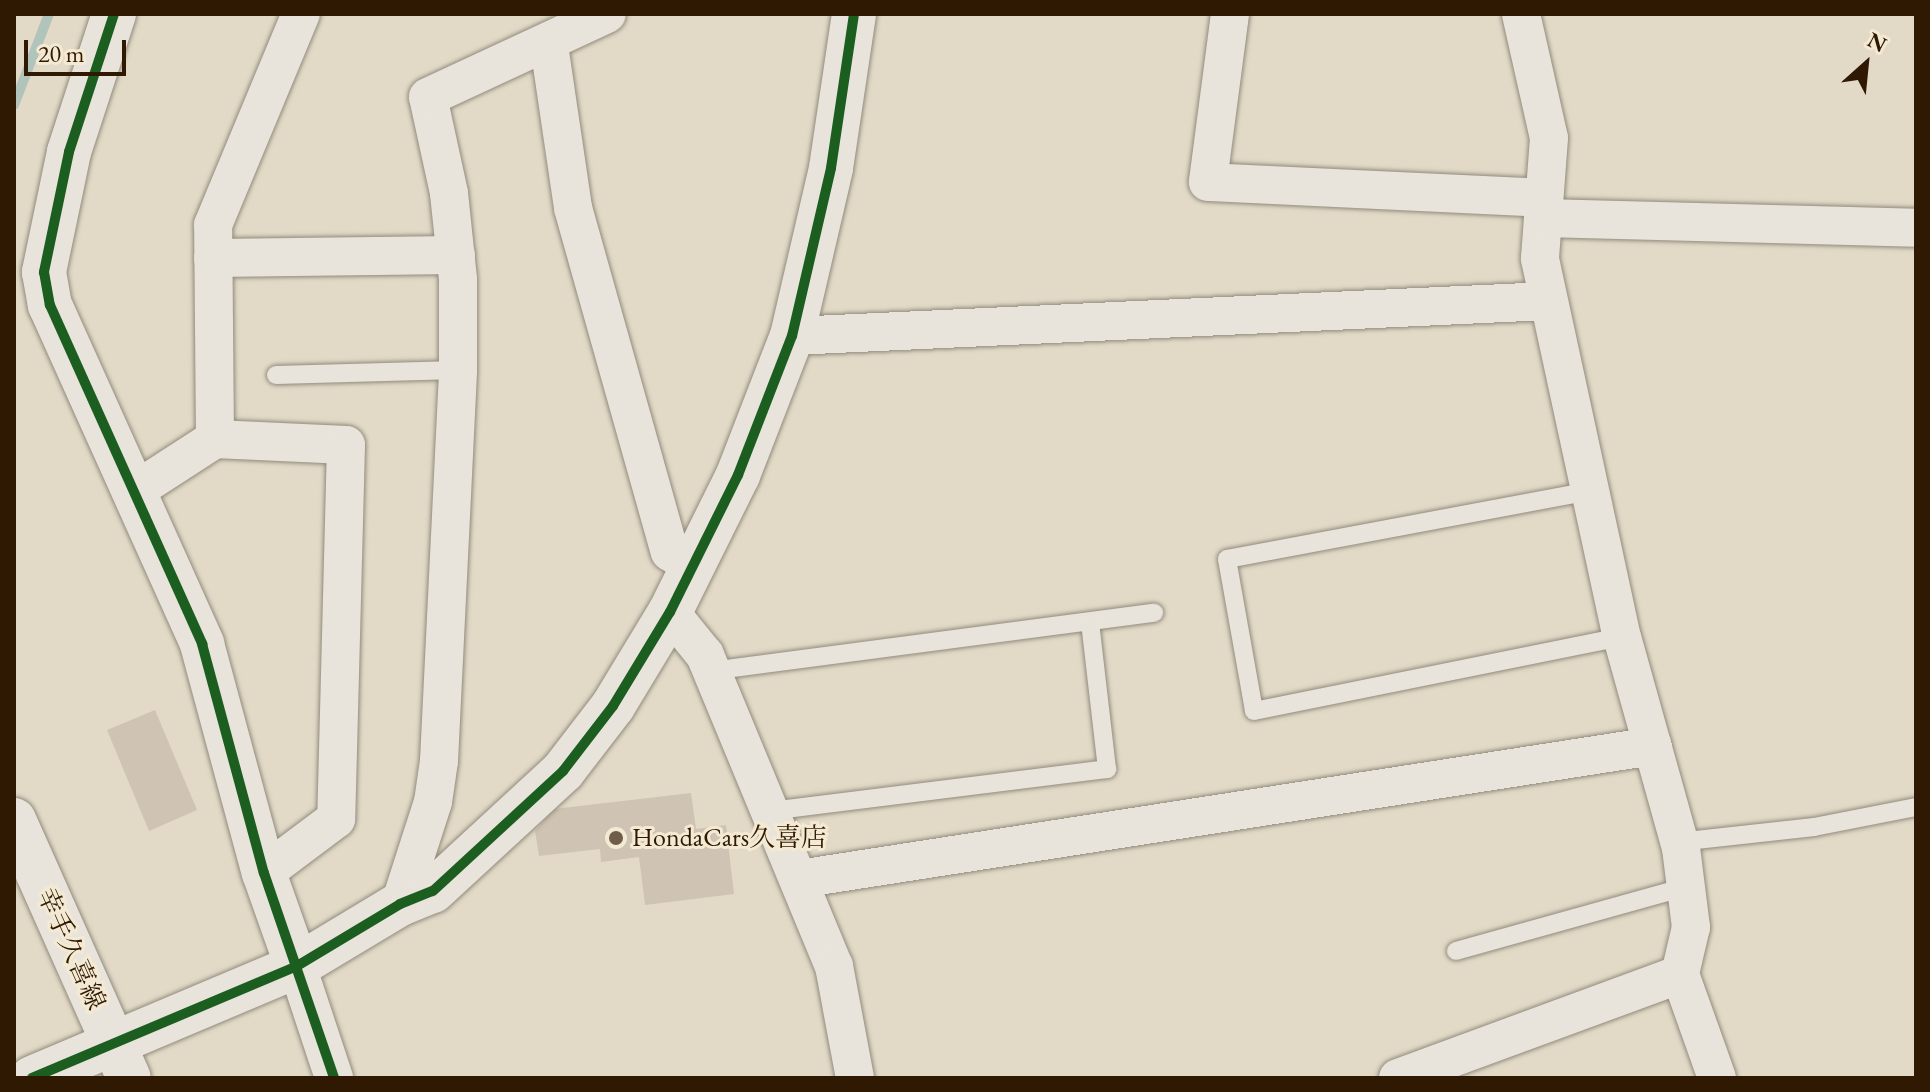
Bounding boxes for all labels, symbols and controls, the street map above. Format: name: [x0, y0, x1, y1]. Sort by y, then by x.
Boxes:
scale bar: [28, 24, 130, 74]
north arrow: [1826, 24, 1906, 104]
text: N: [1863, 25, 1892, 59]
text: 20 m: [38, 38, 85, 69]
place label: HondaCars久喜店: [632, 822, 827, 854]
marker: HondaCars久喜店: [607, 829, 625, 847]
street label: 幸手久喜線: [30, 883, 112, 1015]

